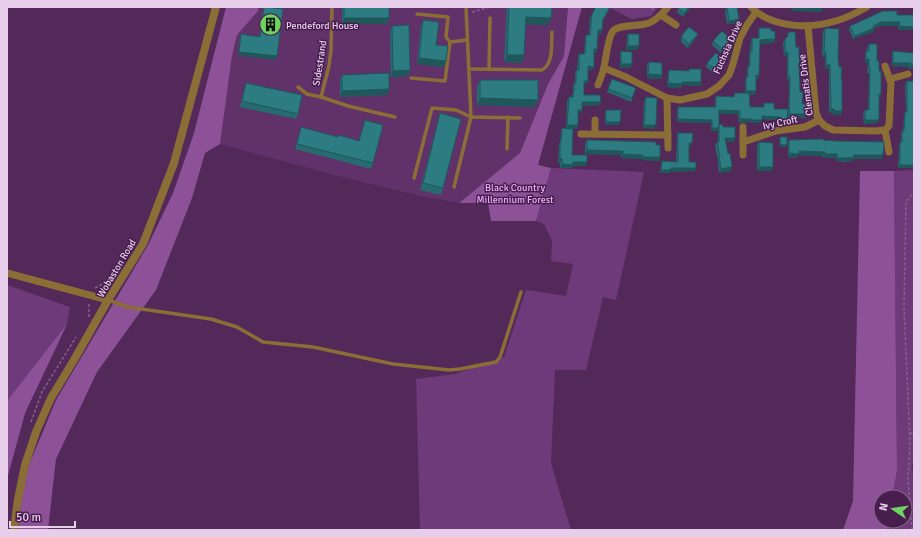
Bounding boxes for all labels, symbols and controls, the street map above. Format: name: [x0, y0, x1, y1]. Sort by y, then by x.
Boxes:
building icon: Pendeford House: [257, 12, 283, 38]
street label: Fuchsia Drive: [711, 19, 745, 76]
place label: Pendeford House: [286, 20, 359, 32]
street label: Sidestrand: [310, 40, 330, 87]
street label: Clematis Drive: [796, 53, 816, 116]
street label: Ivy Croft: [762, 113, 799, 133]
park label: Black Country Millennium Forest: [476, 182, 554, 206]
street label: Wobaston Road: [95, 237, 139, 300]
north arrow: [873, 489, 913, 529]
text: N: [877, 502, 891, 512]
scale bar: [10, 503, 75, 529]
text: 50 m: [16, 510, 41, 525]

